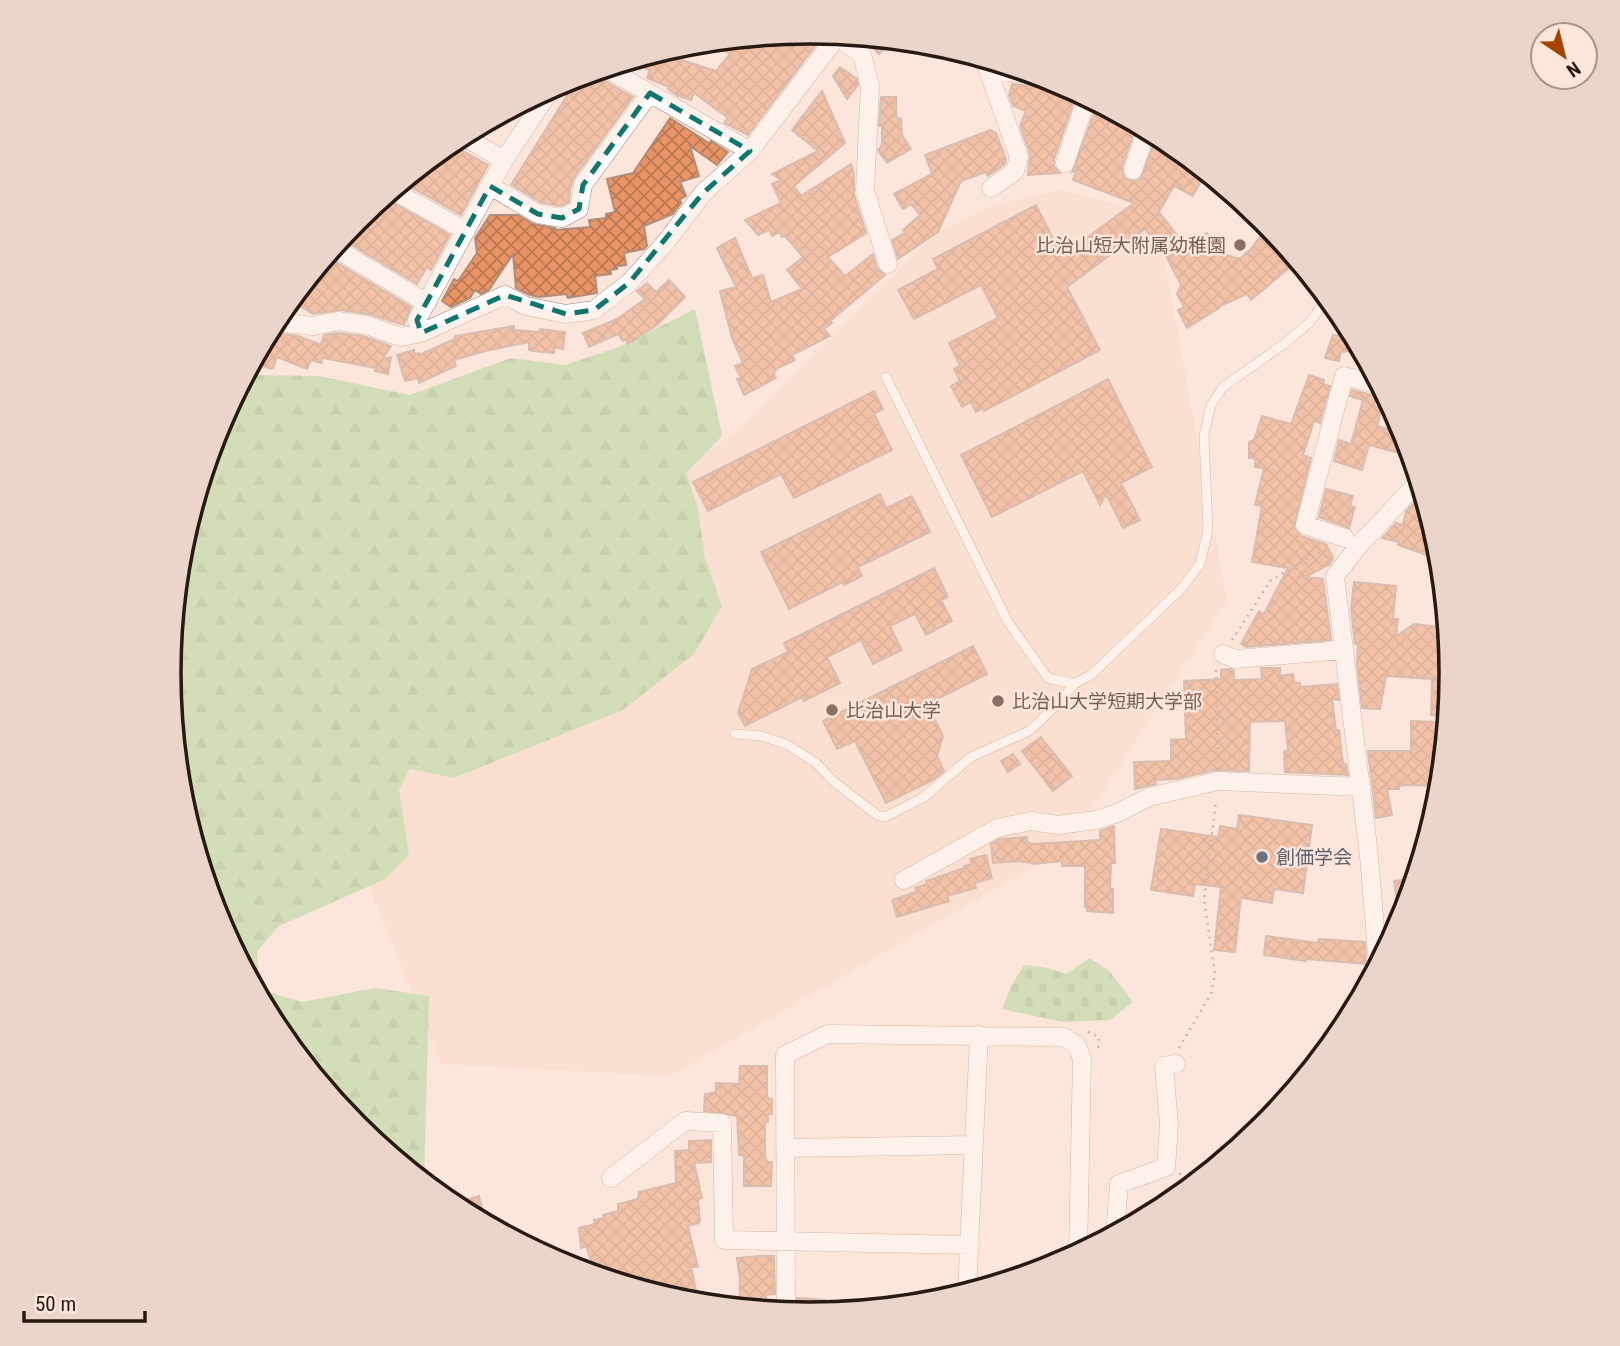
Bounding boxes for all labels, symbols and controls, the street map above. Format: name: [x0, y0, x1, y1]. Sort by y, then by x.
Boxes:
north arrow: [1529, 21, 1599, 91]
text: N: [1562, 57, 1585, 82]
place label: 比治山短大附属幼稚園: [1036, 234, 1226, 257]
marker: 比治山短大附属幼稚園: [1232, 237, 1248, 253]
place label: 比治山大学短期大学部: [1012, 690, 1202, 713]
marker: 比治山大学短期大学部: [990, 693, 1006, 709]
place label: 比治山大学: [846, 699, 941, 722]
marker: 比治山大学: [824, 702, 840, 718]
place label: 創価学会: [1276, 846, 1352, 869]
marker: 創価学会: [1254, 849, 1270, 865]
scale bar: [24, 1280, 145, 1324]
text: 50 m: [35, 1292, 76, 1316]

